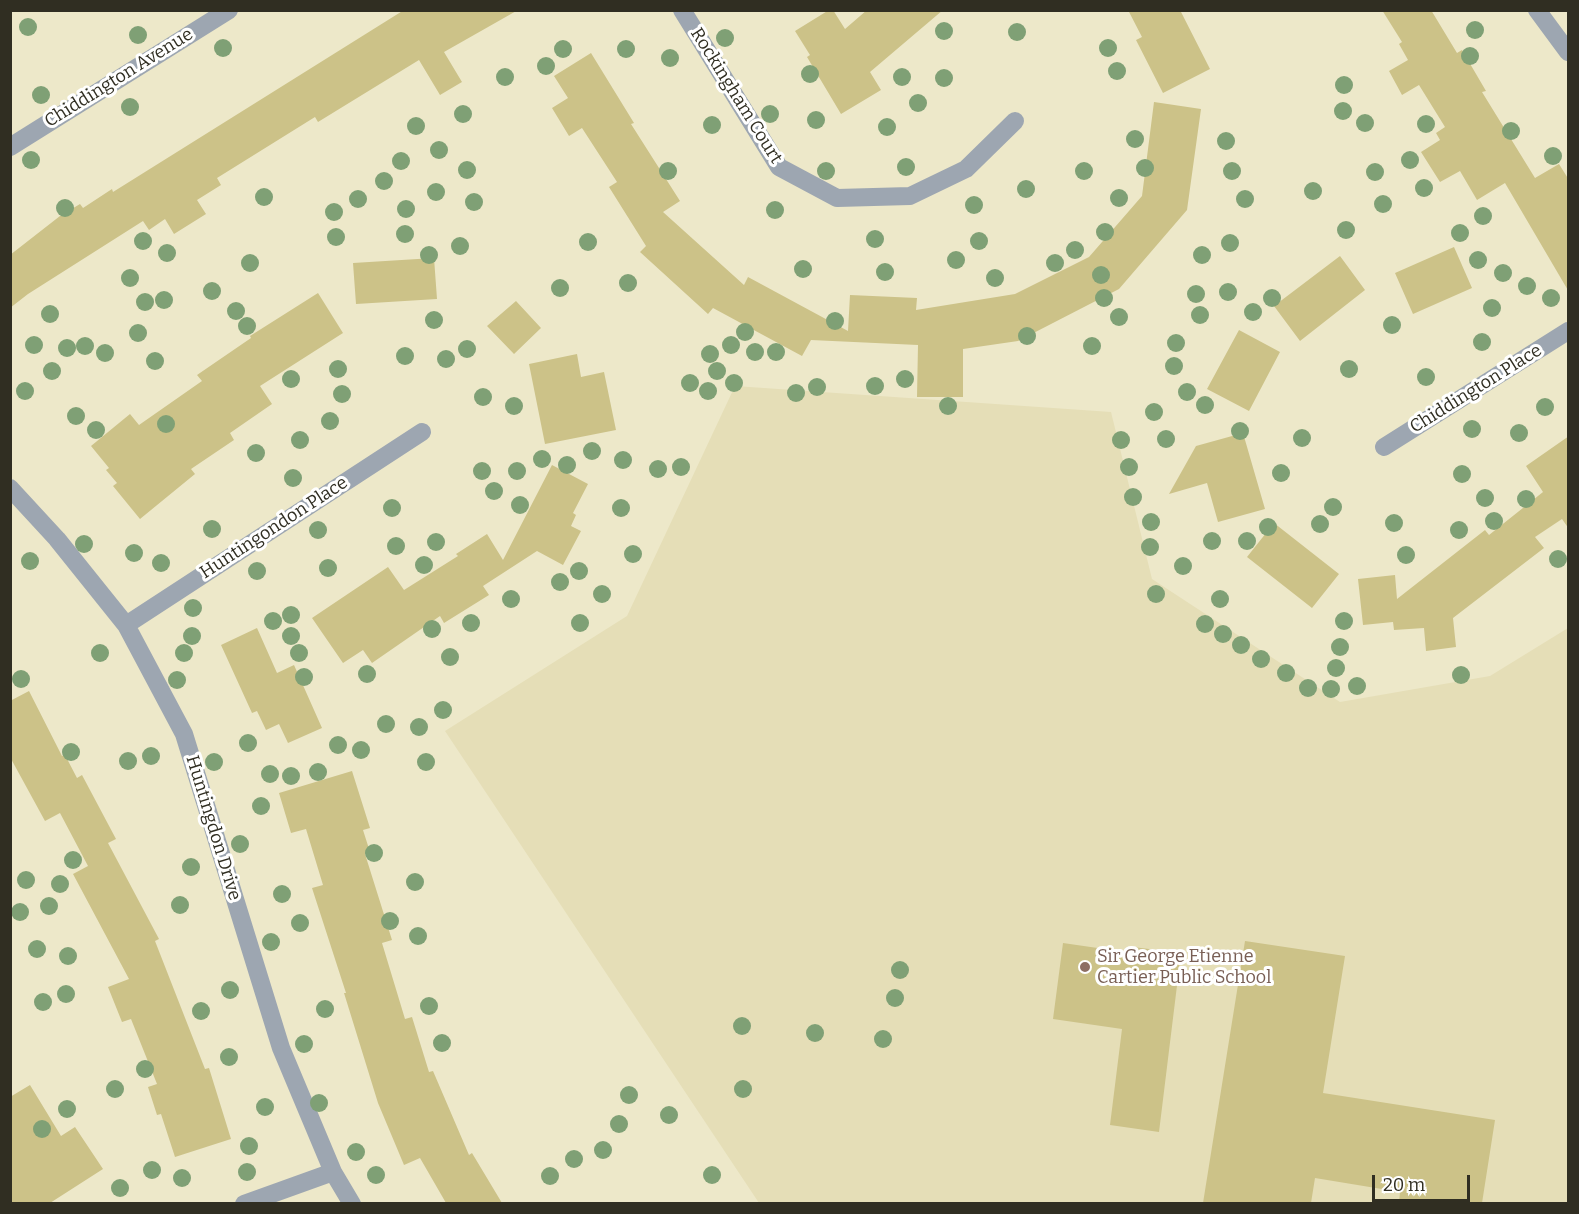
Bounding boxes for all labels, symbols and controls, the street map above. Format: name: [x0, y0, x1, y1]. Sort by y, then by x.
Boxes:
street label: Chiddington Avenue: [41, 24, 197, 132]
street label: Rockingham Court: [685, 24, 787, 168]
street label: Chiddington Place: [1406, 340, 1546, 438]
street label: Huntingondon Place: [196, 472, 352, 584]
street label: Huntingdon Drive: [181, 753, 245, 903]
place label: Sir George Etienne Cartier Public School: [1097, 946, 1271, 988]
marker: Sir George Etienne Cartier Public School: [1078, 960, 1092, 974]
scale bar: [1375, 1163, 1472, 1201]
text: 20 m: [1383, 1174, 1425, 1196]

